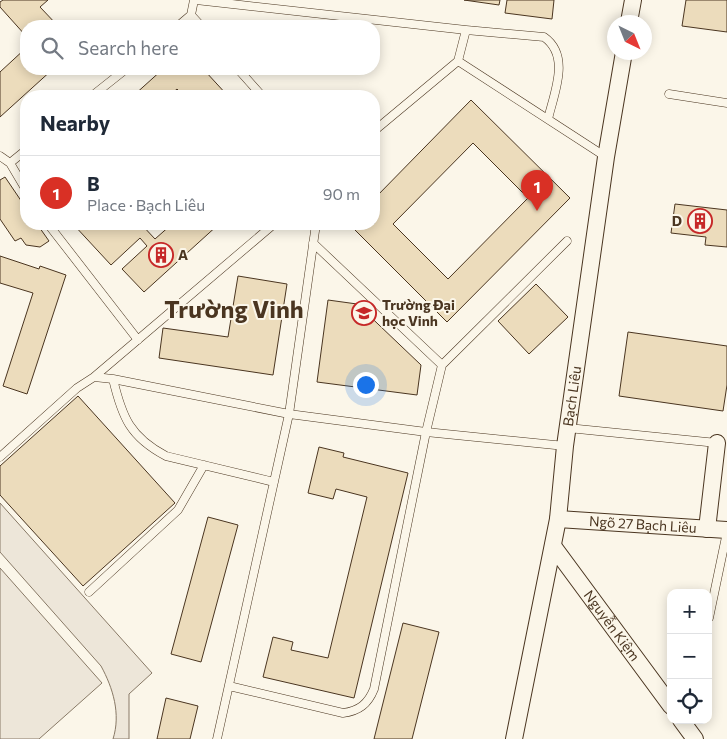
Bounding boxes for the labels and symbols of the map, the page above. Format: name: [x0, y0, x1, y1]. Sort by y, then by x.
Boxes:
north arrow: [607, 15, 652, 60]
pin: 1: [521, 170, 553, 211]
building icon: D: [687, 208, 713, 234]
place label: D: [672, 212, 682, 229]
building icon: A: [148, 242, 174, 268]
place label: A: [178, 246, 188, 263]
district label: Trường Vinh: [164, 294, 304, 323]
place label: Trường Đại học Vinh: [382, 296, 455, 329]
school or university icon: Trường Đại học Vinh: [351, 300, 377, 326]
street label: Bạch Liêu: [559, 365, 584, 427]
your location: [353, 372, 379, 398]
street label: Ngõ 27 Bạch Liêu: [589, 512, 697, 536]
street label: Nguyễn Kiệm: [580, 587, 644, 664]

